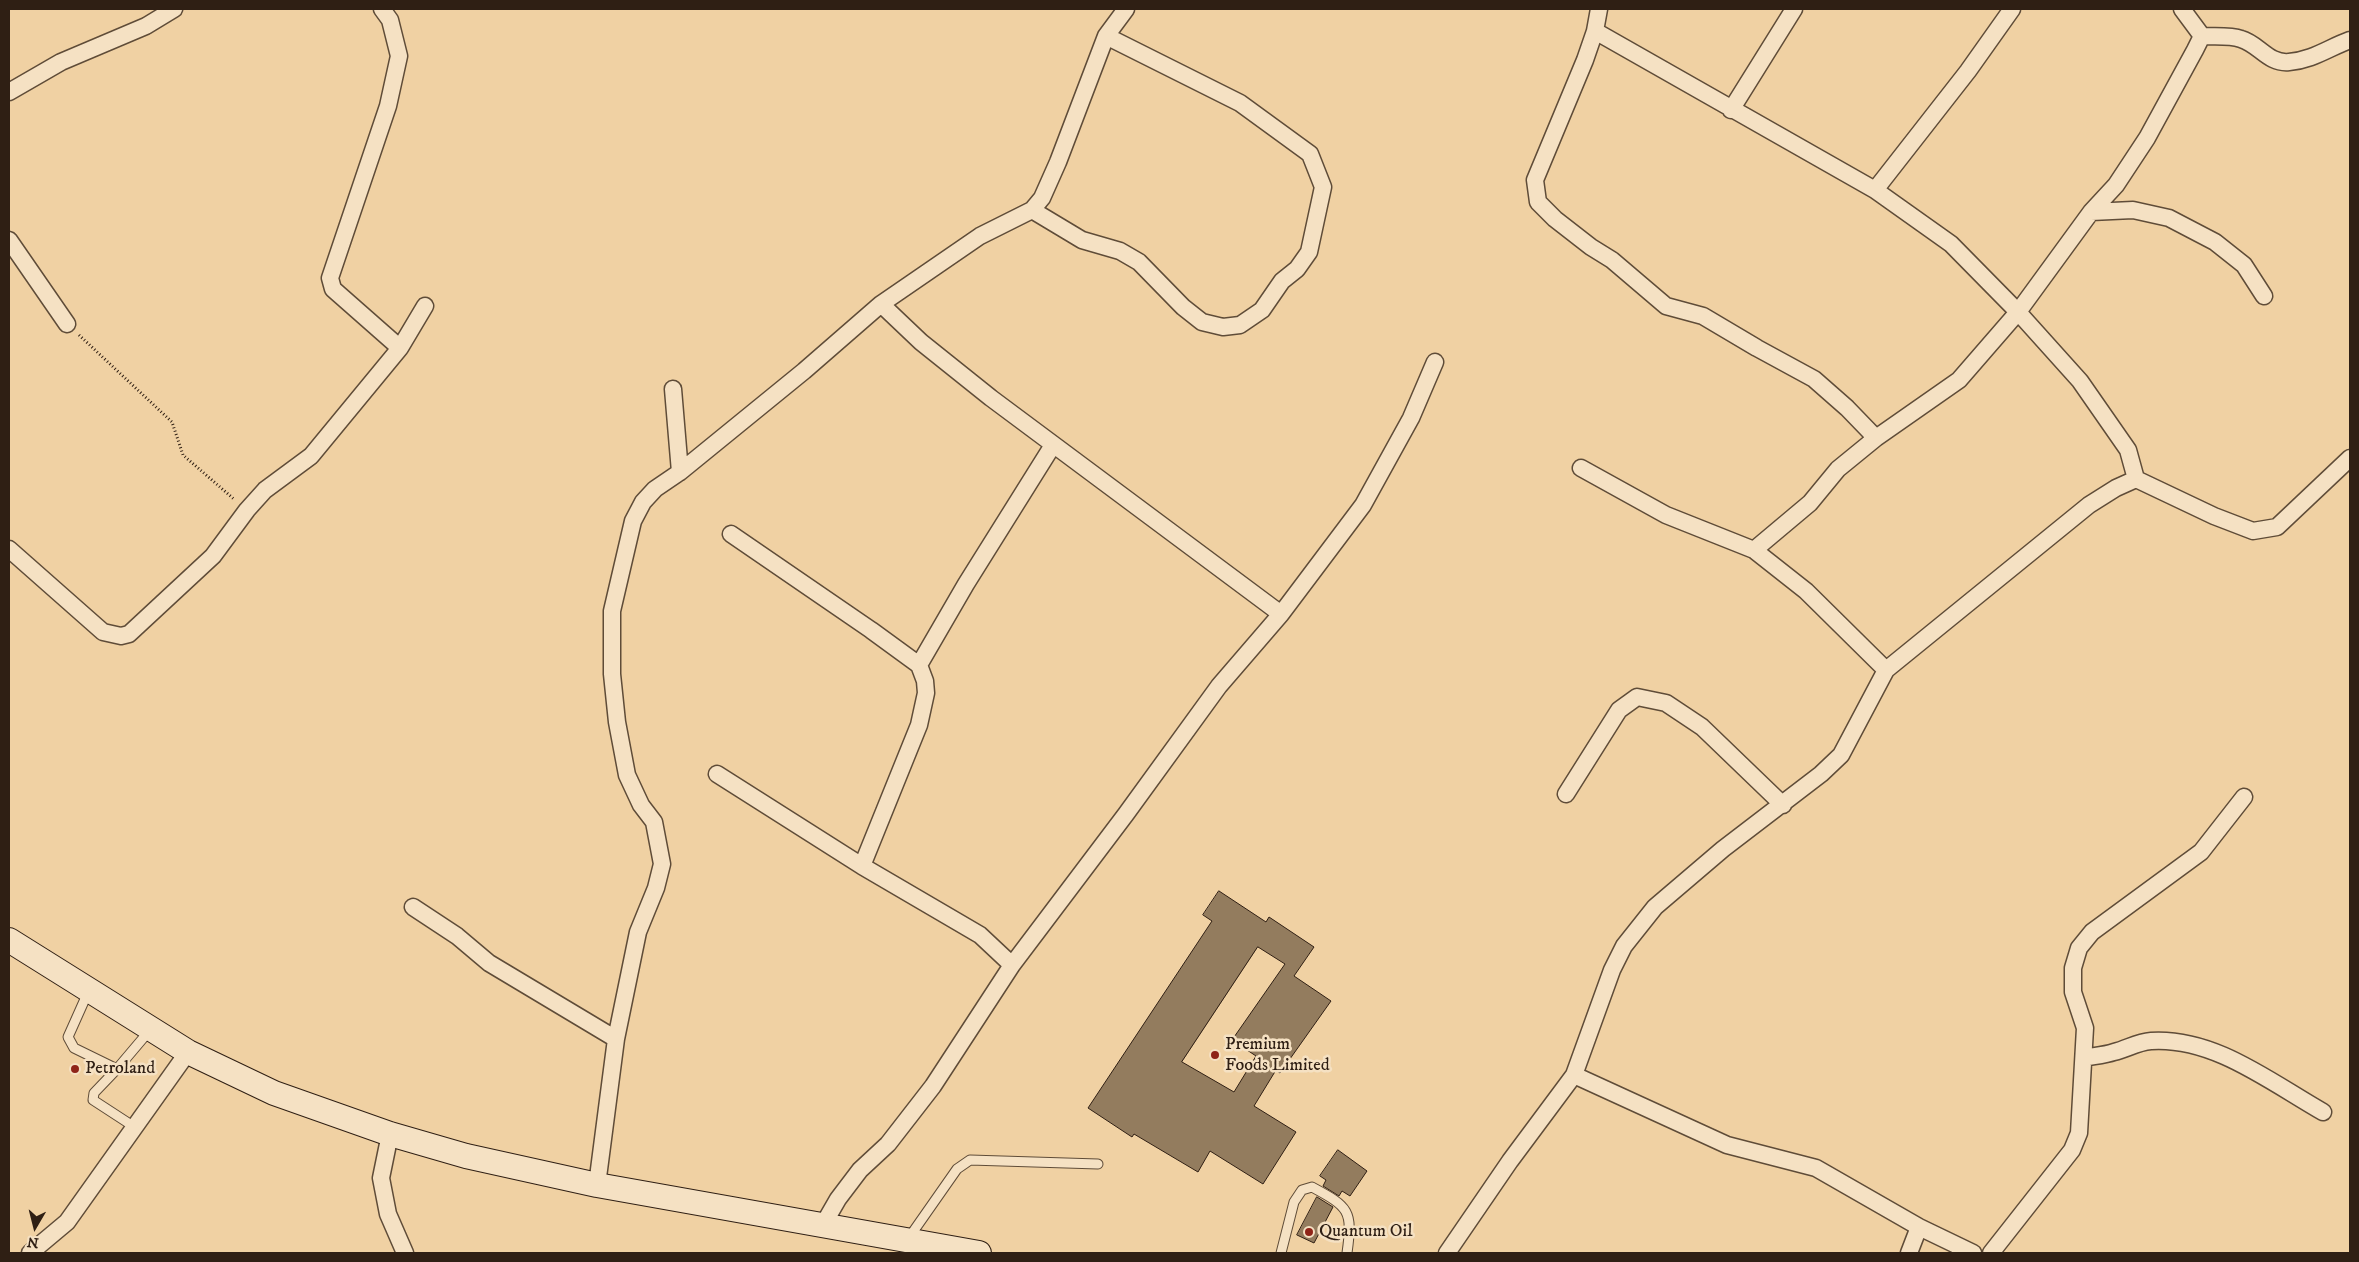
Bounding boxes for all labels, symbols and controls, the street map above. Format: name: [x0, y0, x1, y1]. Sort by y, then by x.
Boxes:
place label: Premium Foods Limited: [1225, 1034, 1330, 1076]
marker: Premium Foods Limited: [1209, 1049, 1221, 1061]
place label: Petroland: [85, 1058, 155, 1080]
marker: Petroland: [69, 1063, 81, 1075]
north arrow: [10, 1202, 60, 1252]
place label: Quantum Oil: [1319, 1221, 1413, 1243]
marker: Quantum Oil: [1303, 1226, 1315, 1238]
text: N: [26, 1232, 40, 1252]

